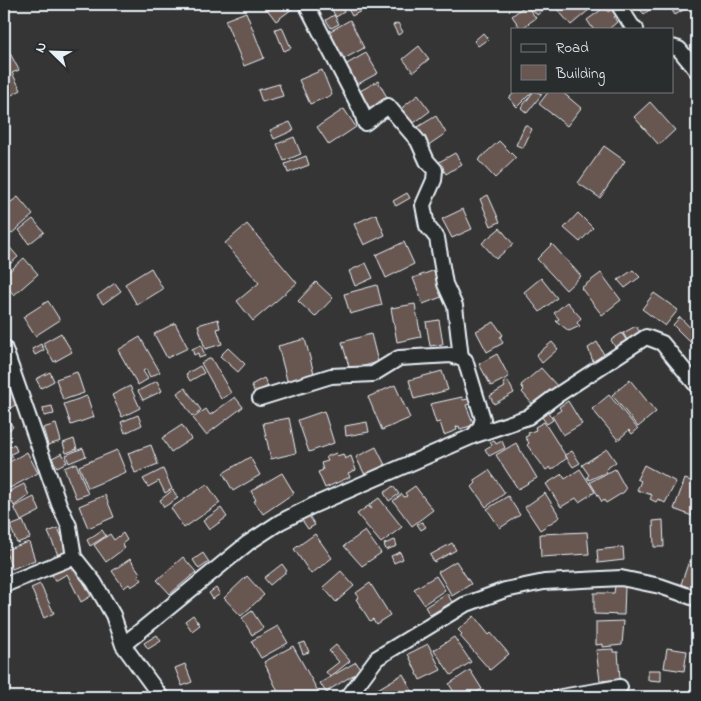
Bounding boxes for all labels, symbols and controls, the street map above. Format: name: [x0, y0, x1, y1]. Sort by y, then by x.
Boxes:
north arrow: [28, 28, 78, 78]
legend: [511, 28, 674, 92]
text: Road: [556, 37, 589, 59]
text: N: [30, 39, 53, 56]
text: Building: [555, 63, 605, 86]

